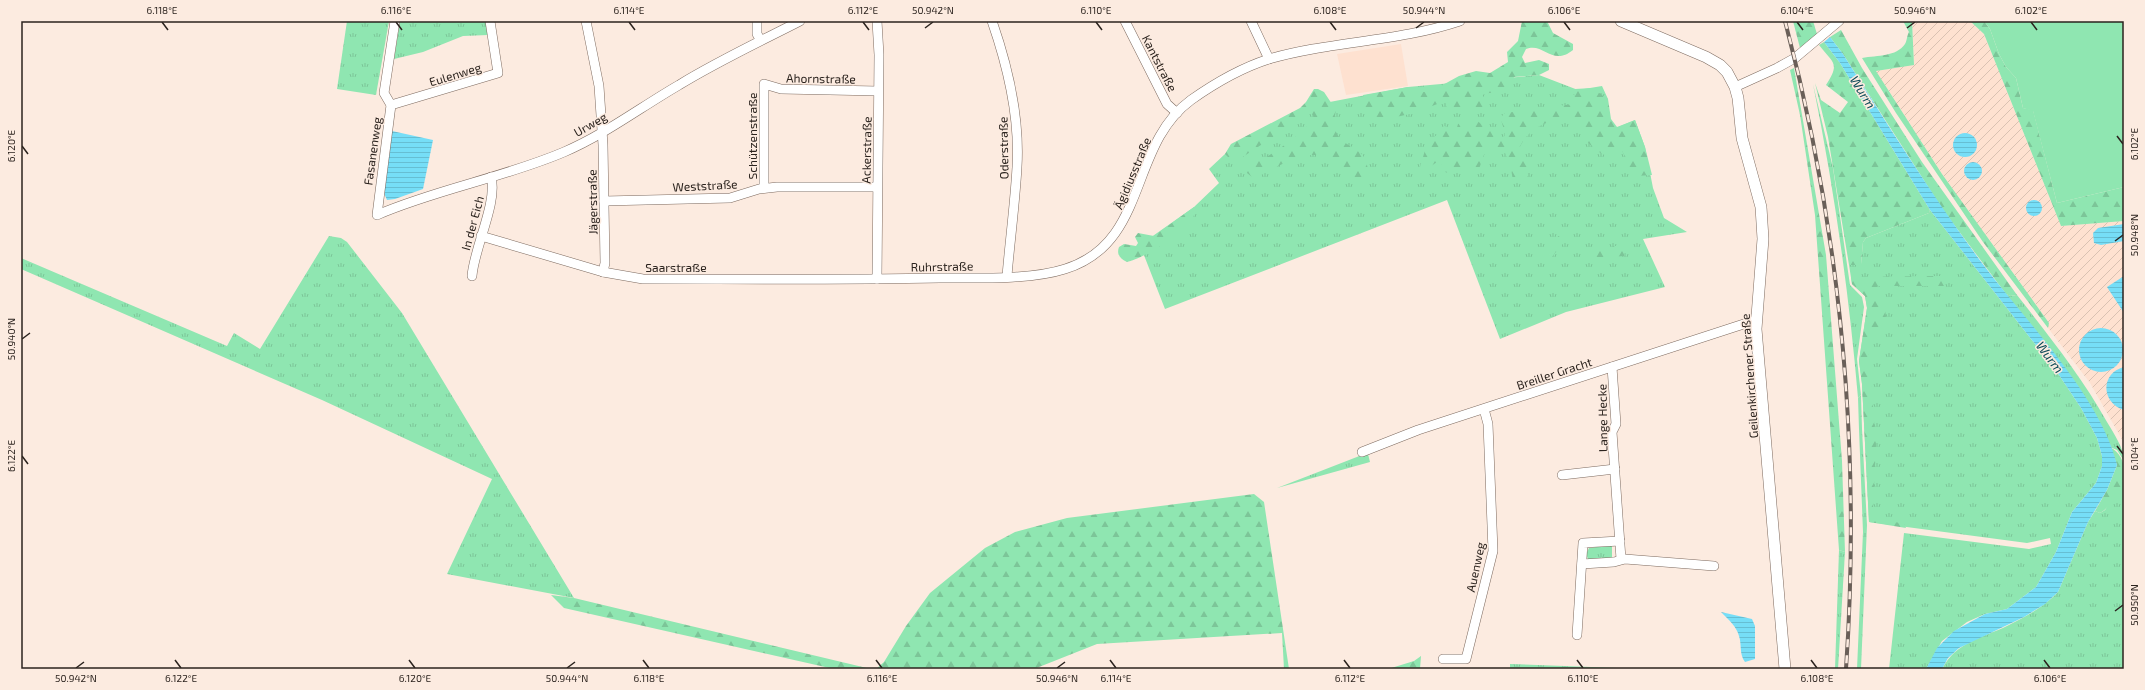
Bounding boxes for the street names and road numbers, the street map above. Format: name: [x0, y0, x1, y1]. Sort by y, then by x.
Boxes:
street label: Kantstraße: [1140, 32, 1180, 94]
street label: Eulenweg: [427, 59, 483, 89]
street label: Ahornstraße: [786, 70, 856, 86]
street label: Schützenstraße: [745, 92, 759, 180]
street label: Urweg: [571, 109, 609, 139]
street label: Fasanenweg: [360, 116, 384, 186]
street label: Ackerstraße: [858, 116, 874, 184]
street label: Oderstraße: [995, 116, 1011, 180]
street label: Ägidiusstraße: [1111, 135, 1153, 211]
street label: Jägerstraße: [584, 169, 600, 235]
street label: Weststraße: [672, 176, 738, 194]
street label: In der Eich: [458, 194, 486, 252]
street label: Ruhrstraße: [911, 258, 973, 274]
street label: Saarstraße: [645, 260, 707, 274]
street label: Geilenkirchener Straße: [1738, 313, 1760, 439]
street label: Breiller Gracht: [1514, 354, 1594, 392]
street label: Lange Hecke: [1594, 384, 1610, 452]
street label: Auenweg: [1463, 540, 1487, 593]

